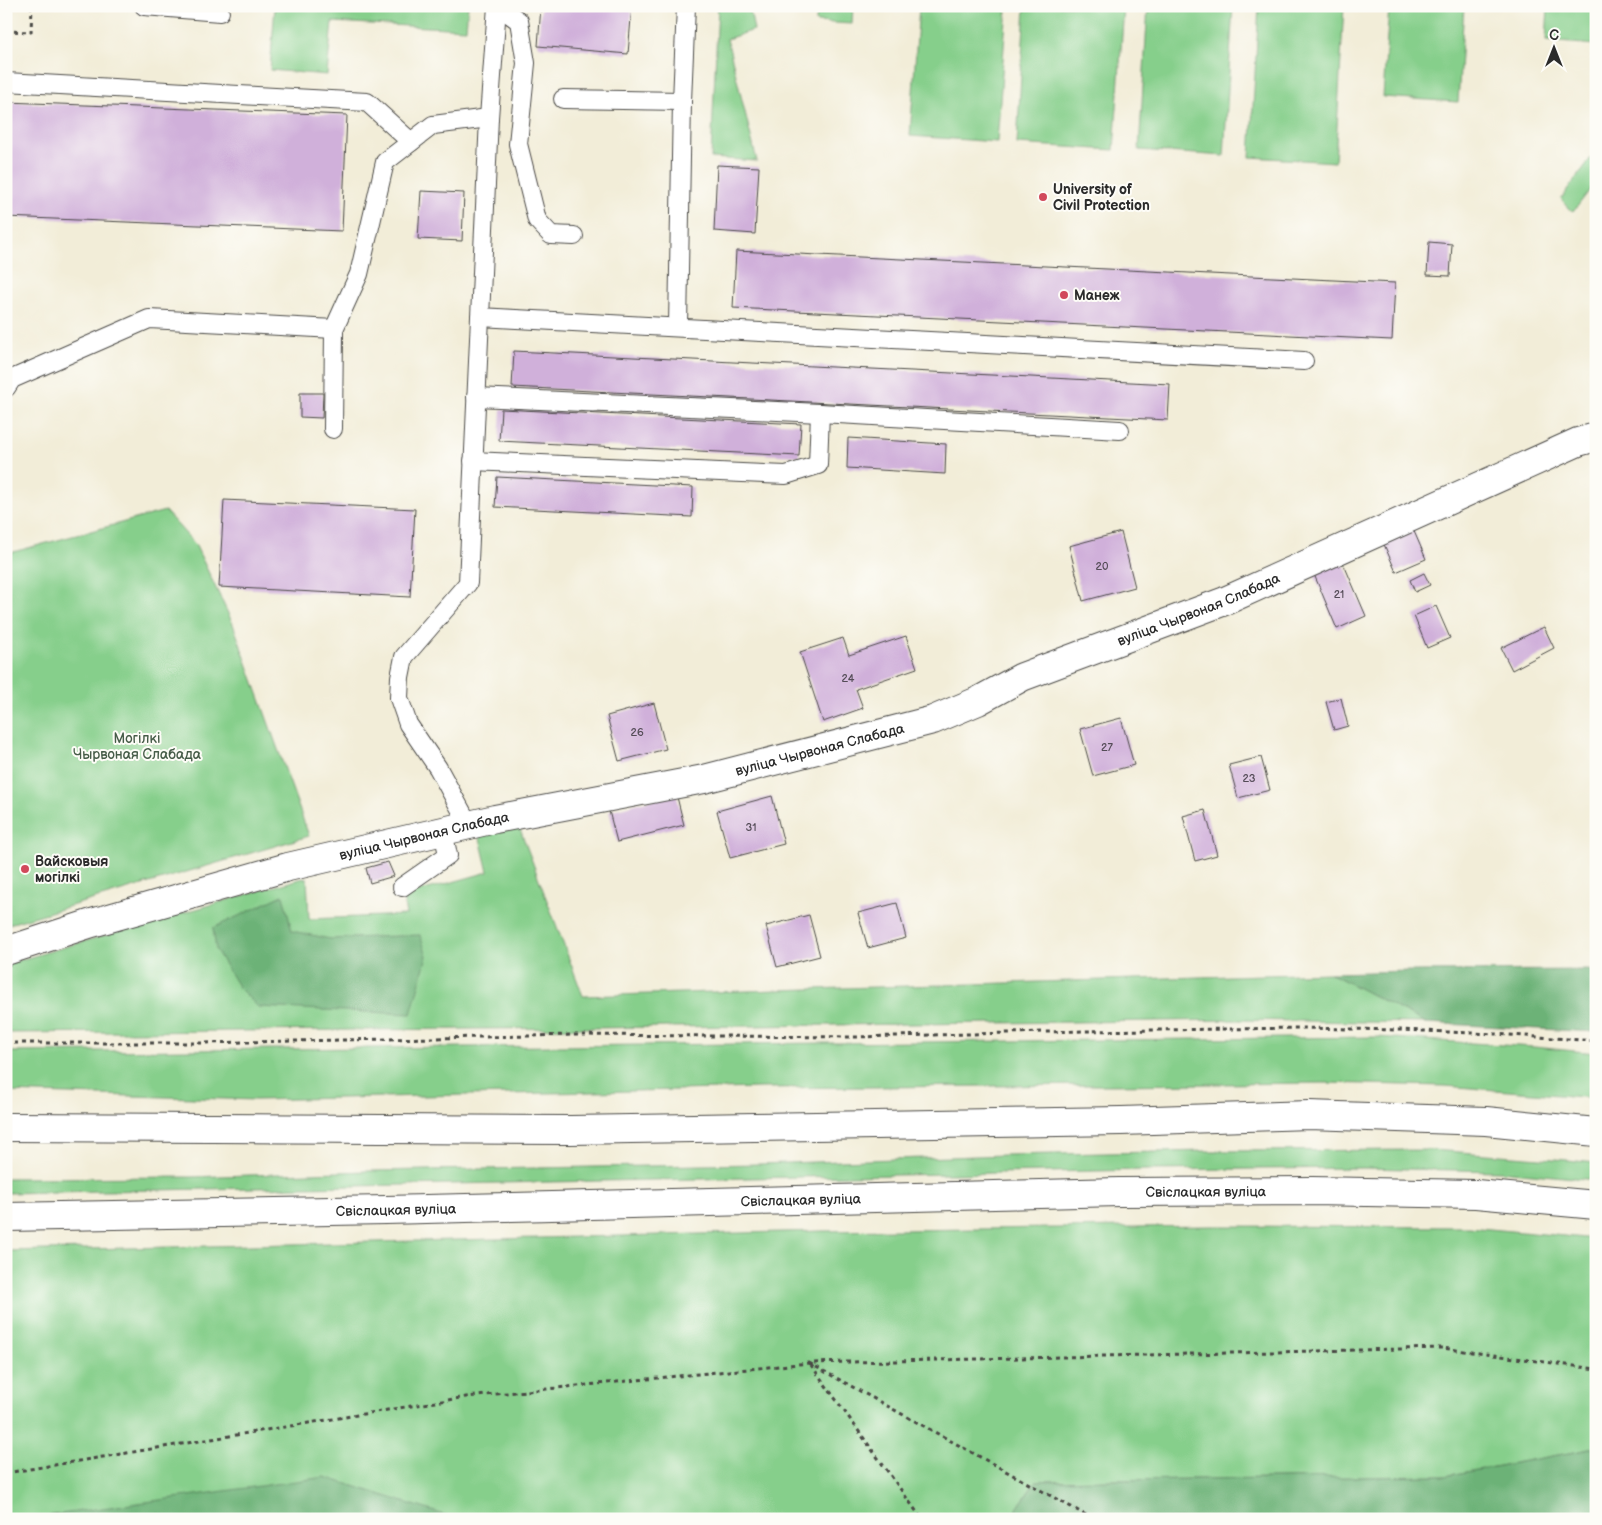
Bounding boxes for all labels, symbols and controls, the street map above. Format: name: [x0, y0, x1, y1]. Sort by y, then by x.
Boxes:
north arrow: [1530, 22, 1580, 72]
text: С: [1549, 27, 1559, 44]
place label: University of Civil Protection: [1053, 181, 1150, 214]
marker: University of Civil Protection: [1037, 191, 1049, 203]
place label: Манеж: [1074, 287, 1120, 304]
marker: Манеж: [1058, 289, 1070, 301]
house number: 20: [1096, 560, 1109, 573]
street label: вуліца Чырвоная Слабада: [1115, 569, 1283, 649]
house number: 21: [1334, 588, 1344, 601]
house number: 24: [841, 672, 855, 685]
street label: вуліца Чырвоная Слабада: [733, 719, 907, 779]
house number: 26: [630, 726, 644, 739]
park label: Могілкі Чырвоная Слабада: [73, 730, 202, 763]
house number: 27: [1101, 741, 1114, 754]
house number: 23: [1242, 772, 1256, 785]
street label: вуліца Чырвоная Слабада: [338, 808, 511, 863]
house number: 31: [745, 821, 757, 834]
place label: Вайсковыя могілкі: [35, 853, 108, 886]
marker: Вайсковыя могілкі: [19, 863, 31, 875]
street label: Свіслацкая вуліца: [1145, 1183, 1267, 1200]
street label: Свіслацкая вуліца: [740, 1190, 862, 1210]
street label: Свіслацкая вуліца: [336, 1200, 457, 1219]

